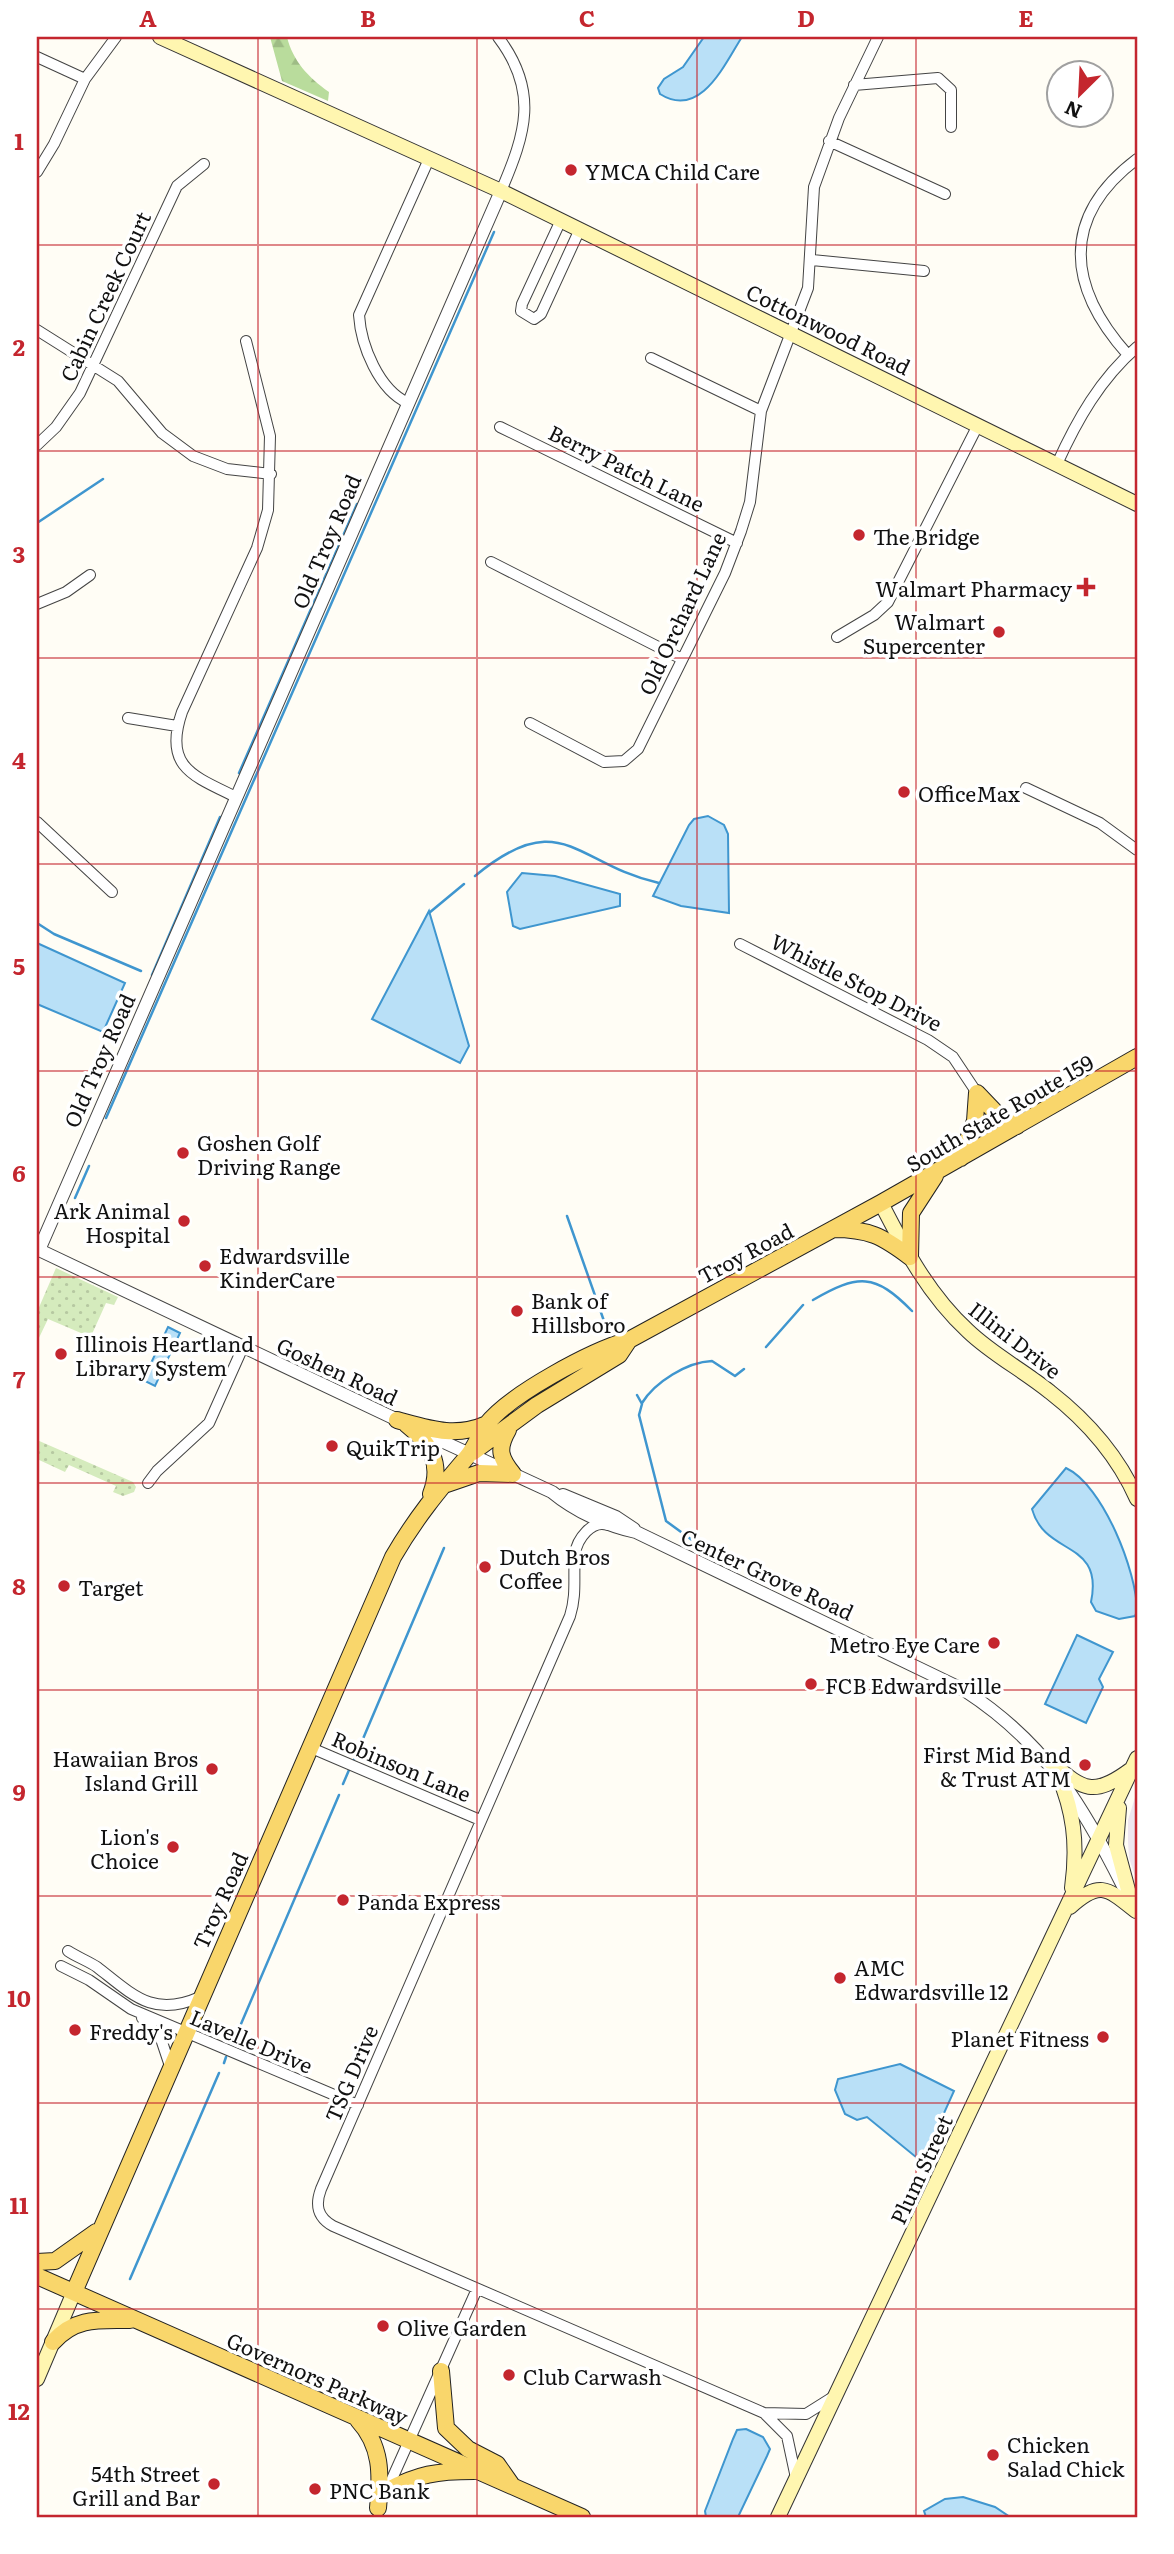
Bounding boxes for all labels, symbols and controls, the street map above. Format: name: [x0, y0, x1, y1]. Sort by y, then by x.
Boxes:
text: A: [139, 0, 157, 34]
text: B: [360, 0, 376, 34]
text: C: [579, 0, 595, 34]
text: D: [797, 0, 815, 34]
text: E: [1018, 0, 1034, 34]
north arrow: [1044, 60, 1114, 130]
text: N: [1060, 94, 1086, 126]
text: 1: [14, 123, 24, 157]
place label: YMCA Child Care: [585, 155, 760, 186]
marker: YMCA Child Care: [563, 162, 579, 178]
street label: Cabin Creek Court: [51, 205, 157, 386]
street label: Cottonwood Road: [742, 275, 916, 381]
text: 2: [13, 329, 25, 363]
street label: Berry Patch Lane: [544, 416, 710, 518]
street label: Old Troy Road: [283, 469, 367, 613]
place label: The Bridge: [873, 520, 980, 551]
street label: Old Orchard Lane: [630, 526, 732, 700]
marker: The Bridge: [851, 527, 867, 543]
text: 3: [13, 536, 25, 570]
place label: Walmart Pharmacy: [875, 572, 1073, 603]
marker: Walmart Pharmacy: [1078, 579, 1094, 595]
place label: Walmart Supercenter: [863, 605, 986, 660]
marker: Walmart Supercenter: [991, 624, 1007, 640]
text: 4: [12, 742, 26, 776]
place label: OfficeMax: [918, 777, 1020, 808]
marker: OfficeMax: [896, 784, 912, 800]
street label: Whistle Stop Drive: [766, 924, 948, 1038]
text: 5: [13, 948, 25, 982]
street label: Old Troy Road: [55, 988, 141, 1132]
street label: South State Route 159: [899, 1046, 1099, 1178]
place label: Goshen Golf Driving Range: [197, 1126, 341, 1181]
marker: Goshen Golf Driving Range: [175, 1145, 191, 1161]
text: 6: [12, 1155, 26, 1189]
place label: Ark Animal Hospital: [54, 1194, 170, 1249]
marker: Ark Animal Hospital: [176, 1213, 192, 1229]
street label: Troy Road: [692, 1214, 798, 1290]
place label: Edwardsville KinderCare: [219, 1239, 350, 1294]
marker: Edwardsville KinderCare: [197, 1258, 213, 1274]
place label: Bank of Hillsboro: [531, 1284, 626, 1339]
street label: Illini Drive: [963, 1293, 1069, 1385]
marker: Bank of Hillsboro: [509, 1303, 525, 1319]
place label: Illinois Heartland Library System: [75, 1327, 254, 1382]
street label: Goshen Road: [272, 1328, 404, 1412]
marker: Illinois Heartland Library System: [53, 1346, 69, 1362]
text: 7: [13, 1361, 26, 1395]
place label: QuikTrip: [346, 1431, 440, 1462]
marker: QuikTrip: [324, 1438, 340, 1454]
street label: Center Grove Road: [677, 1519, 860, 1627]
place label: Dutch Bros Coffee: [499, 1540, 610, 1595]
marker: Dutch Bros Coffee: [477, 1559, 493, 1575]
text: 8: [12, 1568, 26, 1602]
place label: Target: [78, 1571, 144, 1602]
marker: Target: [56, 1578, 72, 1594]
place label: Metro Eye Care: [829, 1628, 980, 1659]
marker: Metro Eye Care: [986, 1635, 1002, 1651]
place label: FCB Edwardsville: [825, 1669, 1001, 1700]
marker: FCB Edwardsville: [803, 1676, 819, 1692]
street label: Robinson Lane: [328, 1722, 477, 1808]
place label: First Mid Band & Trust ATM: [923, 1738, 1071, 1793]
place label: Hawaiian Bros Island Grill: [52, 1742, 198, 1797]
marker: First Mid Band & Trust ATM: [1077, 1757, 1093, 1773]
marker: Hawaiian Bros Island Grill: [204, 1761, 220, 1777]
text: 9: [12, 1774, 26, 1808]
place label: Lion's Choice: [90, 1820, 159, 1875]
marker: Lion's Choice: [165, 1839, 181, 1855]
street label: Troy Road: [184, 1846, 254, 1954]
place label: Panda Express: [357, 1885, 500, 1916]
marker: Panda Express: [335, 1892, 351, 1908]
place label: AMC Edwardsville 12: [854, 1951, 1008, 2006]
marker: AMC Edwardsville 12: [832, 1970, 848, 1986]
text: 10: [7, 1980, 31, 2014]
street label: Lavelle Drive: [186, 2000, 318, 2080]
place label: Freddy's: [89, 2015, 173, 2046]
street label: TSG Drive: [316, 2020, 384, 2126]
marker: Freddy's: [67, 2022, 83, 2038]
place label: Planet Fitness: [951, 2022, 1089, 2053]
marker: Planet Fitness: [1095, 2029, 1111, 2045]
street label: Plum Street: [881, 2109, 959, 2229]
text: 11: [9, 2187, 29, 2221]
place label: Olive Garden: [397, 2311, 527, 2342]
marker: Olive Garden: [375, 2318, 391, 2334]
street label: Governors Parkway: [222, 2323, 414, 2431]
place label: Club Carwash: [523, 2360, 662, 2391]
marker: Club Carwash: [501, 2367, 517, 2383]
text: 12: [8, 2393, 30, 2427]
place label: Chicken Salad Chick: [1007, 2428, 1125, 2483]
marker: Chicken Salad Chick: [985, 2447, 1001, 2463]
place label: 54th Street Grill and Bar: [72, 2457, 201, 2512]
place label: PNC Bank: [329, 2474, 430, 2505]
marker: 54th Street Grill and Bar: [206, 2476, 222, 2492]
marker: PNC Bank: [307, 2481, 323, 2497]

